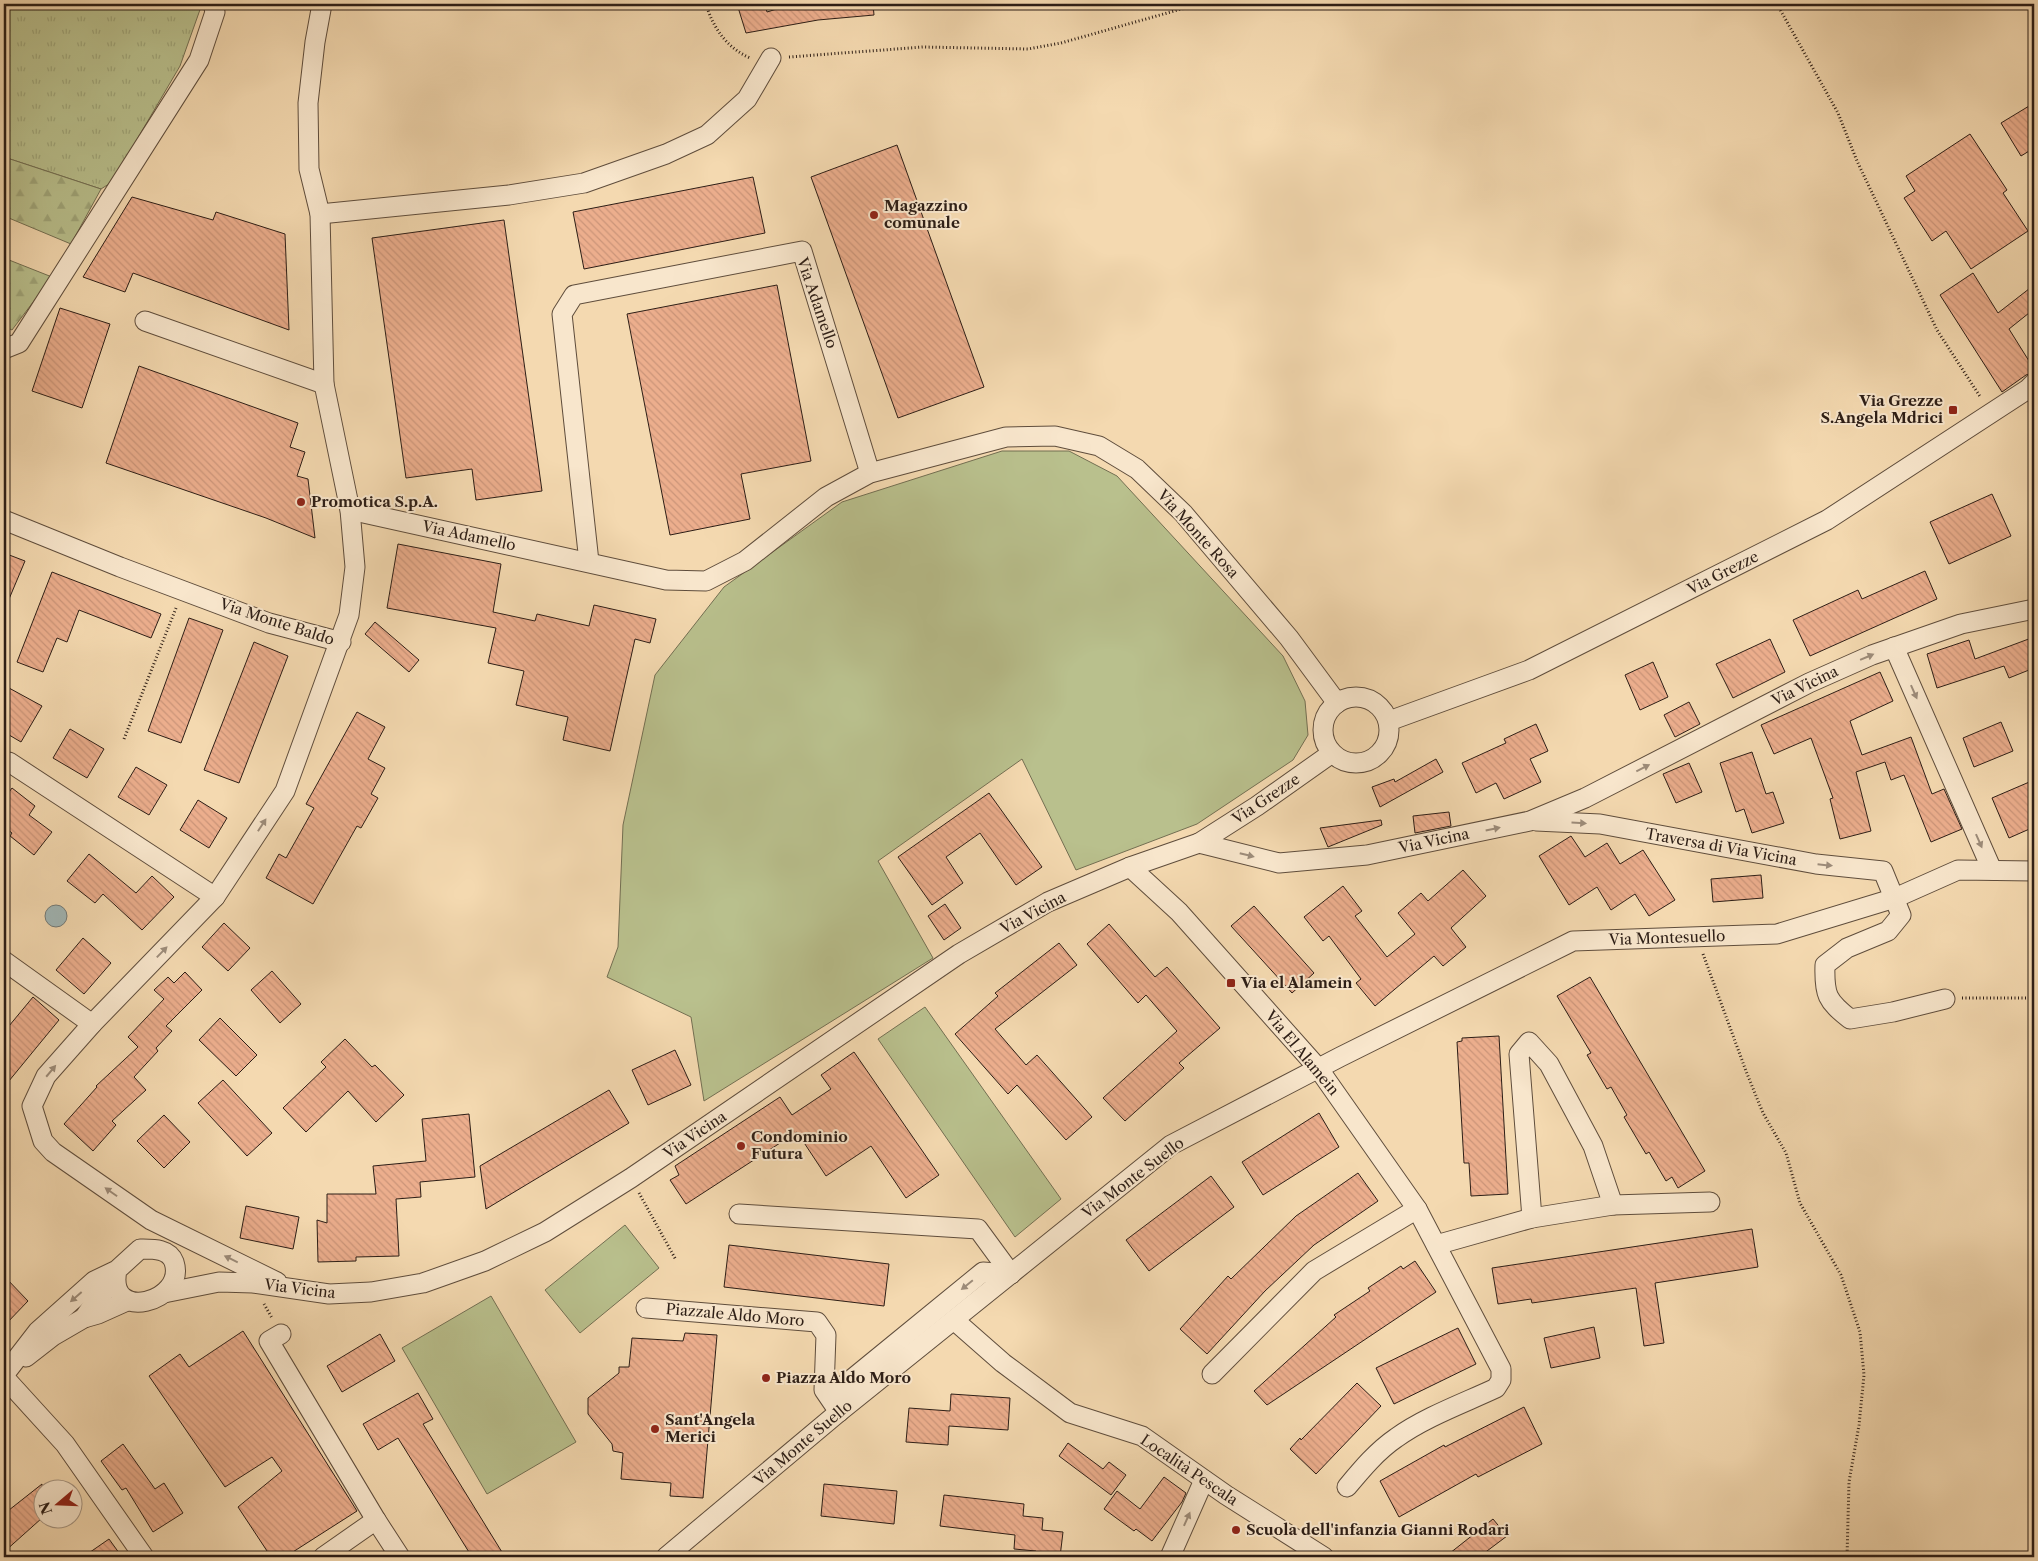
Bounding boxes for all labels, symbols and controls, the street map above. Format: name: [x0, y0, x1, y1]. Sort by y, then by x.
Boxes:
place label: Magazzino comunale: [884, 196, 968, 232]
marker: Magazzino comunale: [868, 209, 880, 221]
street label: Via Adamello: [793, 254, 842, 351]
place label: Via Grezze S.Angela Mdrici: [1820, 391, 1944, 427]
marker: Via Grezze S.Angela Mdrici: [1947, 404, 1959, 416]
street label: Via Monte Rosa: [1153, 485, 1243, 582]
place label: Promotica S.p.A.: [311, 492, 438, 511]
marker: Promotica S.p.A.: [295, 496, 307, 508]
street label: Via Adamello: [420, 516, 518, 555]
street label: Via Grezze: [1683, 546, 1762, 599]
street label: Via Monte Baldo: [217, 594, 337, 649]
one-way arrow: [1859, 653, 1874, 661]
street label: Via Vicina: [1768, 661, 1841, 710]
one-way arrow: [1910, 685, 1918, 699]
one-way arrow: [1635, 764, 1650, 772]
street label: Via Grezze: [1227, 769, 1303, 829]
one-way arrow: [257, 818, 267, 832]
one-way arrow: [1571, 820, 1587, 828]
street label: Via Vicina: [1396, 824, 1471, 857]
one-way arrow: [1485, 824, 1501, 832]
street label: Traversa di Via Vicina: [1644, 824, 1798, 869]
one-way arrow: [1975, 834, 1983, 848]
one-way arrow: [1239, 851, 1254, 859]
one-way arrow: [1817, 861, 1833, 869]
street label: Via Vicina: [996, 887, 1069, 938]
street label: Via Montesuello: [1607, 926, 1726, 949]
one-way arrow: [156, 946, 168, 958]
place label: Via el Alamein: [1240, 973, 1353, 992]
marker: Via el Alamein: [1225, 977, 1237, 989]
street label: Via El Alamein: [1261, 1006, 1344, 1100]
one-way arrow: [46, 1065, 57, 1078]
street label: Via Vicina: [659, 1107, 730, 1163]
place label: Condominio Futura: [751, 1127, 848, 1163]
street label: Via Monte Suello: [1077, 1133, 1188, 1223]
marker: Condominio Futura: [735, 1140, 747, 1152]
one-way arrow: [105, 1187, 118, 1197]
one-way arrow: [224, 1255, 238, 1263]
street label: Via Vicina: [262, 1275, 337, 1302]
one-way arrow: [961, 1279, 974, 1290]
one-way arrow: [71, 1291, 83, 1303]
street label: Piazzale Aldo Moro: [665, 1299, 805, 1330]
place label: Piazza Aldo Moro: [776, 1368, 911, 1387]
marker: Piazza Aldo Moro: [760, 1372, 772, 1384]
street label: Via Monte Suello: [749, 1396, 856, 1490]
place label: Sant'Angela Merici: [665, 1410, 756, 1446]
marker: Sant'Angela Merici: [649, 1423, 661, 1435]
street label: Località Pescala: [1137, 1430, 1242, 1509]
north arrow: [32, 1478, 82, 1528]
text: N: [35, 1500, 56, 1517]
one-way arrow: [1184, 1512, 1192, 1526]
place label: Scuola dell'infanzia Gianni Rodari: [1246, 1520, 1510, 1539]
marker: Scuola dell'infanzia Gianni Rodari: [1230, 1524, 1242, 1536]

